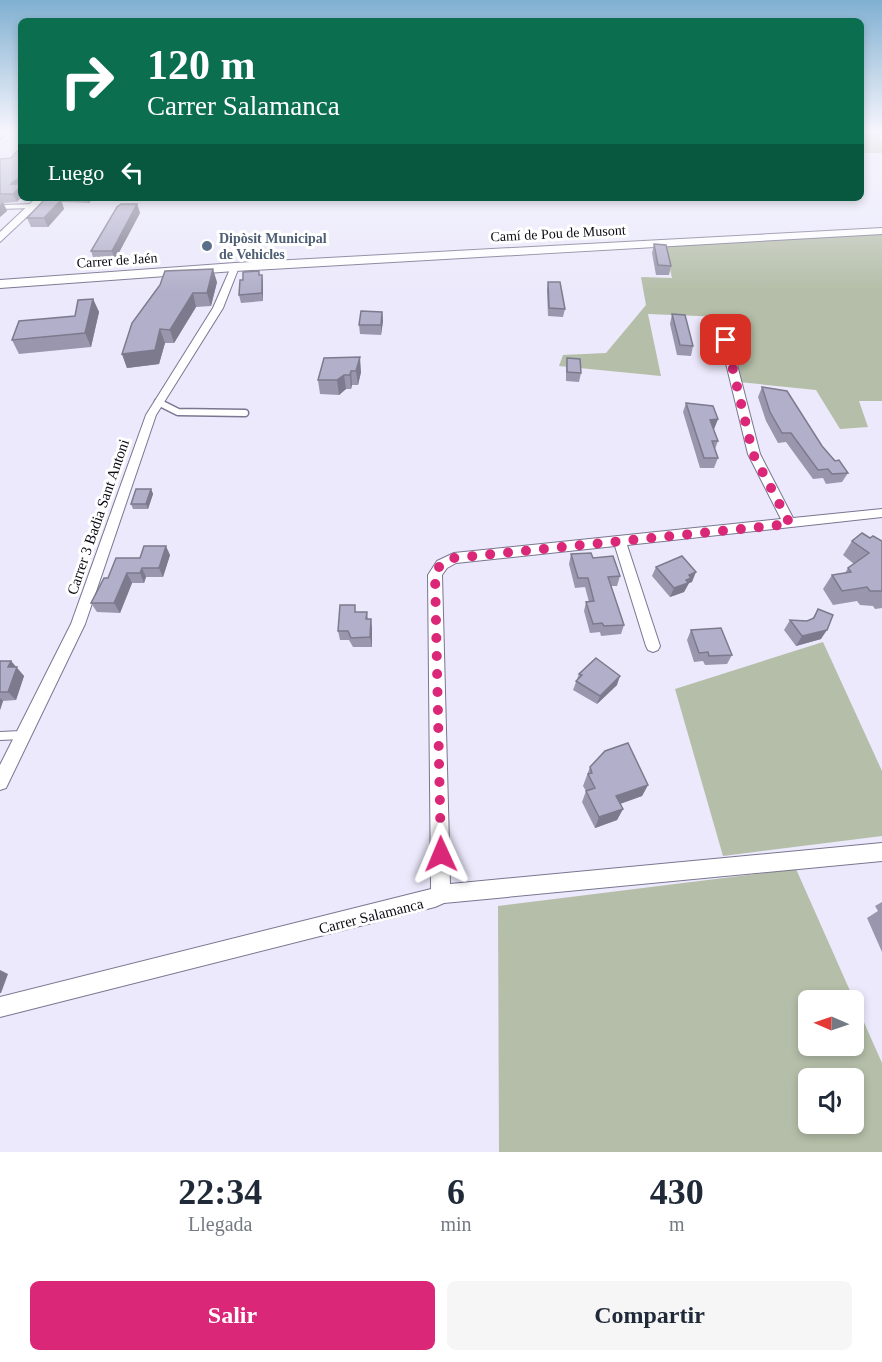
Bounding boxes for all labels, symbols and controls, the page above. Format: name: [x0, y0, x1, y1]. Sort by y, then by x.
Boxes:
icon: right: [48, 42, 126, 120]
text: 120 m: [147, 42, 256, 88]
text: Carrer Salamanca: [147, 91, 340, 121]
icon: left: [116, 156, 149, 189]
text: Luego: [48, 160, 104, 185]
street label: Camí de Pou de Musont: [490, 222, 626, 245]
place label: Dipòsit Municipal de Vehicles: [219, 231, 327, 262]
marker: Dipòsit Municipal de Vehicles: [200, 239, 214, 253]
street label: Carrer de Jaén: [76, 250, 158, 271]
pin: [700, 314, 751, 365]
icon: arrive: [709, 323, 742, 356]
street label: Carrer 3 Badia Sant Antoni: [64, 437, 132, 597]
position arrow: [409, 822, 473, 886]
street label: Carrer Salamanca: [317, 895, 425, 937]
north arrow: [798, 990, 864, 1056]
map controls: [798, 990, 864, 1134]
button: sound: [798, 1068, 864, 1134]
text: 22:34: [178, 1172, 262, 1212]
text: 6: [447, 1172, 465, 1212]
text: 430: [650, 1172, 704, 1212]
text: Llegada: [188, 1213, 252, 1235]
text: min: [440, 1213, 472, 1235]
text: m: [669, 1213, 685, 1235]
button: Salir: [30, 1281, 435, 1350]
button: Compartir: [447, 1281, 852, 1350]

